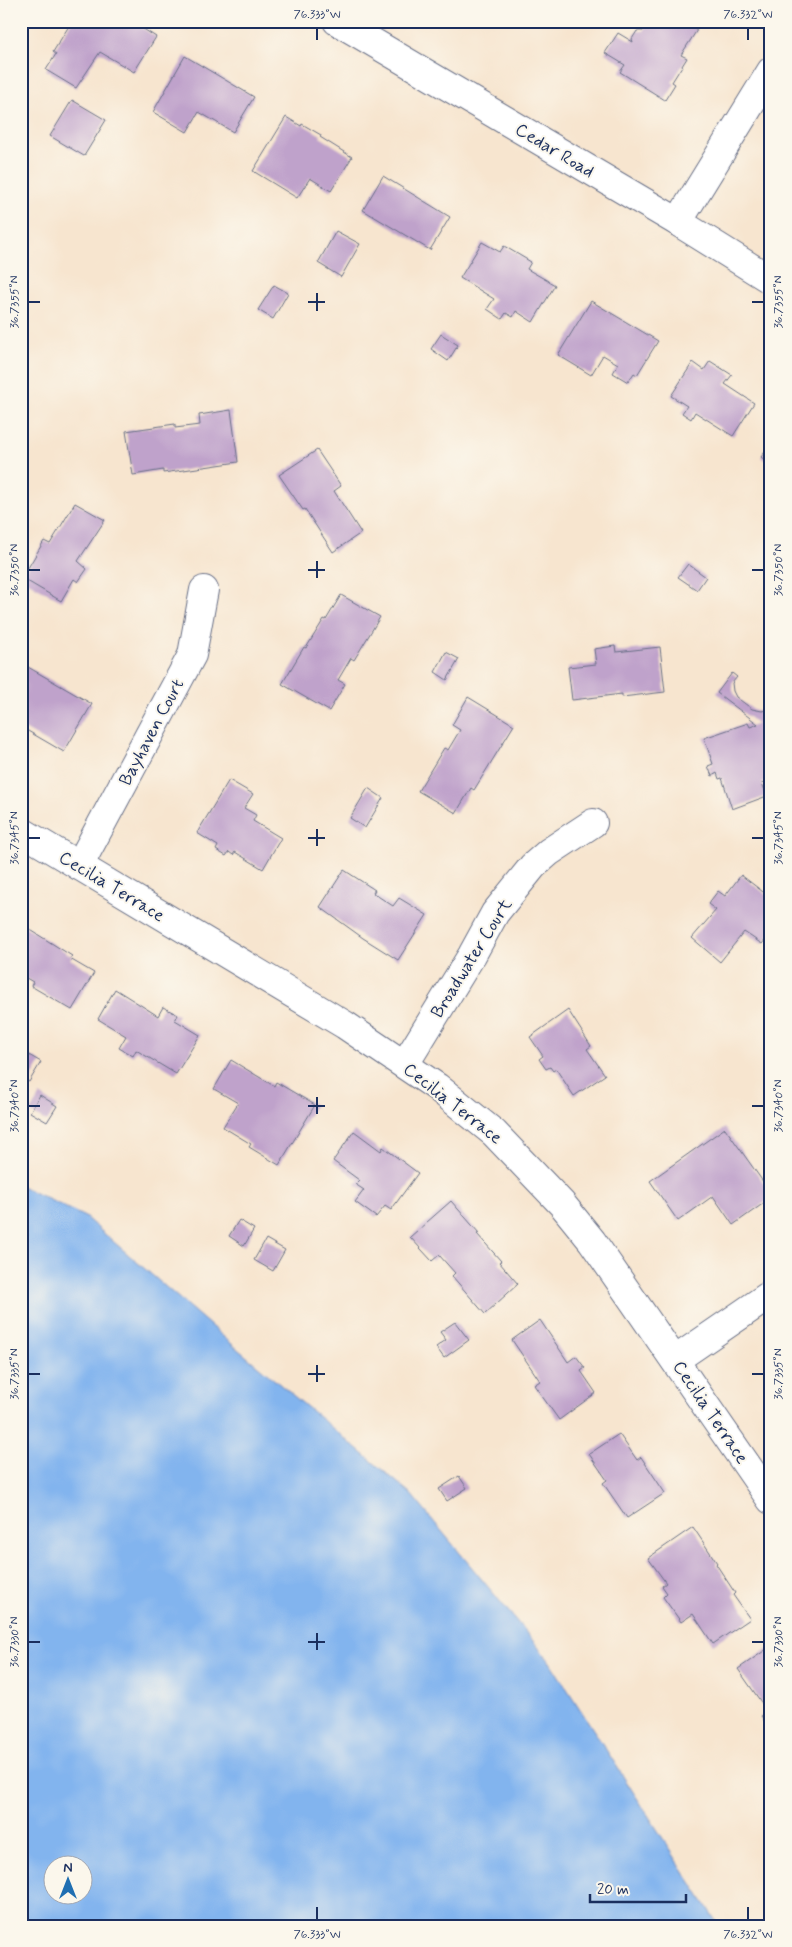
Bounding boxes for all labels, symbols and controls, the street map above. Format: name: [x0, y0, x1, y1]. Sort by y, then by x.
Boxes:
text: 76.333°W: [293, 7, 341, 23]
text: 76.332°W: [723, 7, 773, 23]
street label: Cedar Road: [510, 118, 599, 184]
text: 36.7355°N: [7, 275, 23, 329]
text: 36.7355°N: [771, 275, 787, 329]
text: 36.7350°N: [7, 544, 23, 596]
text: 36.7350°N: [771, 544, 787, 596]
street label: Bayhaven Court: [114, 675, 190, 790]
text: 36.7345°N: [7, 811, 23, 865]
text: 36.7345°N: [771, 811, 787, 865]
street label: Cecilia Terrace: [54, 846, 169, 928]
street label: Broadwater Court: [426, 894, 518, 1023]
street label: Cecilia Terrace: [398, 1058, 507, 1150]
text: 36.7340°N: [7, 1079, 23, 1133]
text: 36.7340°N: [771, 1079, 787, 1133]
text: 36.7335°N: [7, 1348, 23, 1400]
text: 36.7335°N: [771, 1348, 787, 1400]
street label: Cecilia Terrace: [667, 1356, 754, 1469]
text: 36.7330°N: [7, 1617, 23, 1667]
text: 36.7330°N: [771, 1617, 787, 1667]
north arrow: [42, 1854, 92, 1904]
text: N: [63, 1859, 73, 1877]
scale bar: [590, 1872, 686, 1904]
text: 20 m: [597, 1880, 629, 1900]
text: 76.333°W: [293, 1927, 341, 1943]
text: 76.332°W: [723, 1927, 773, 1943]

